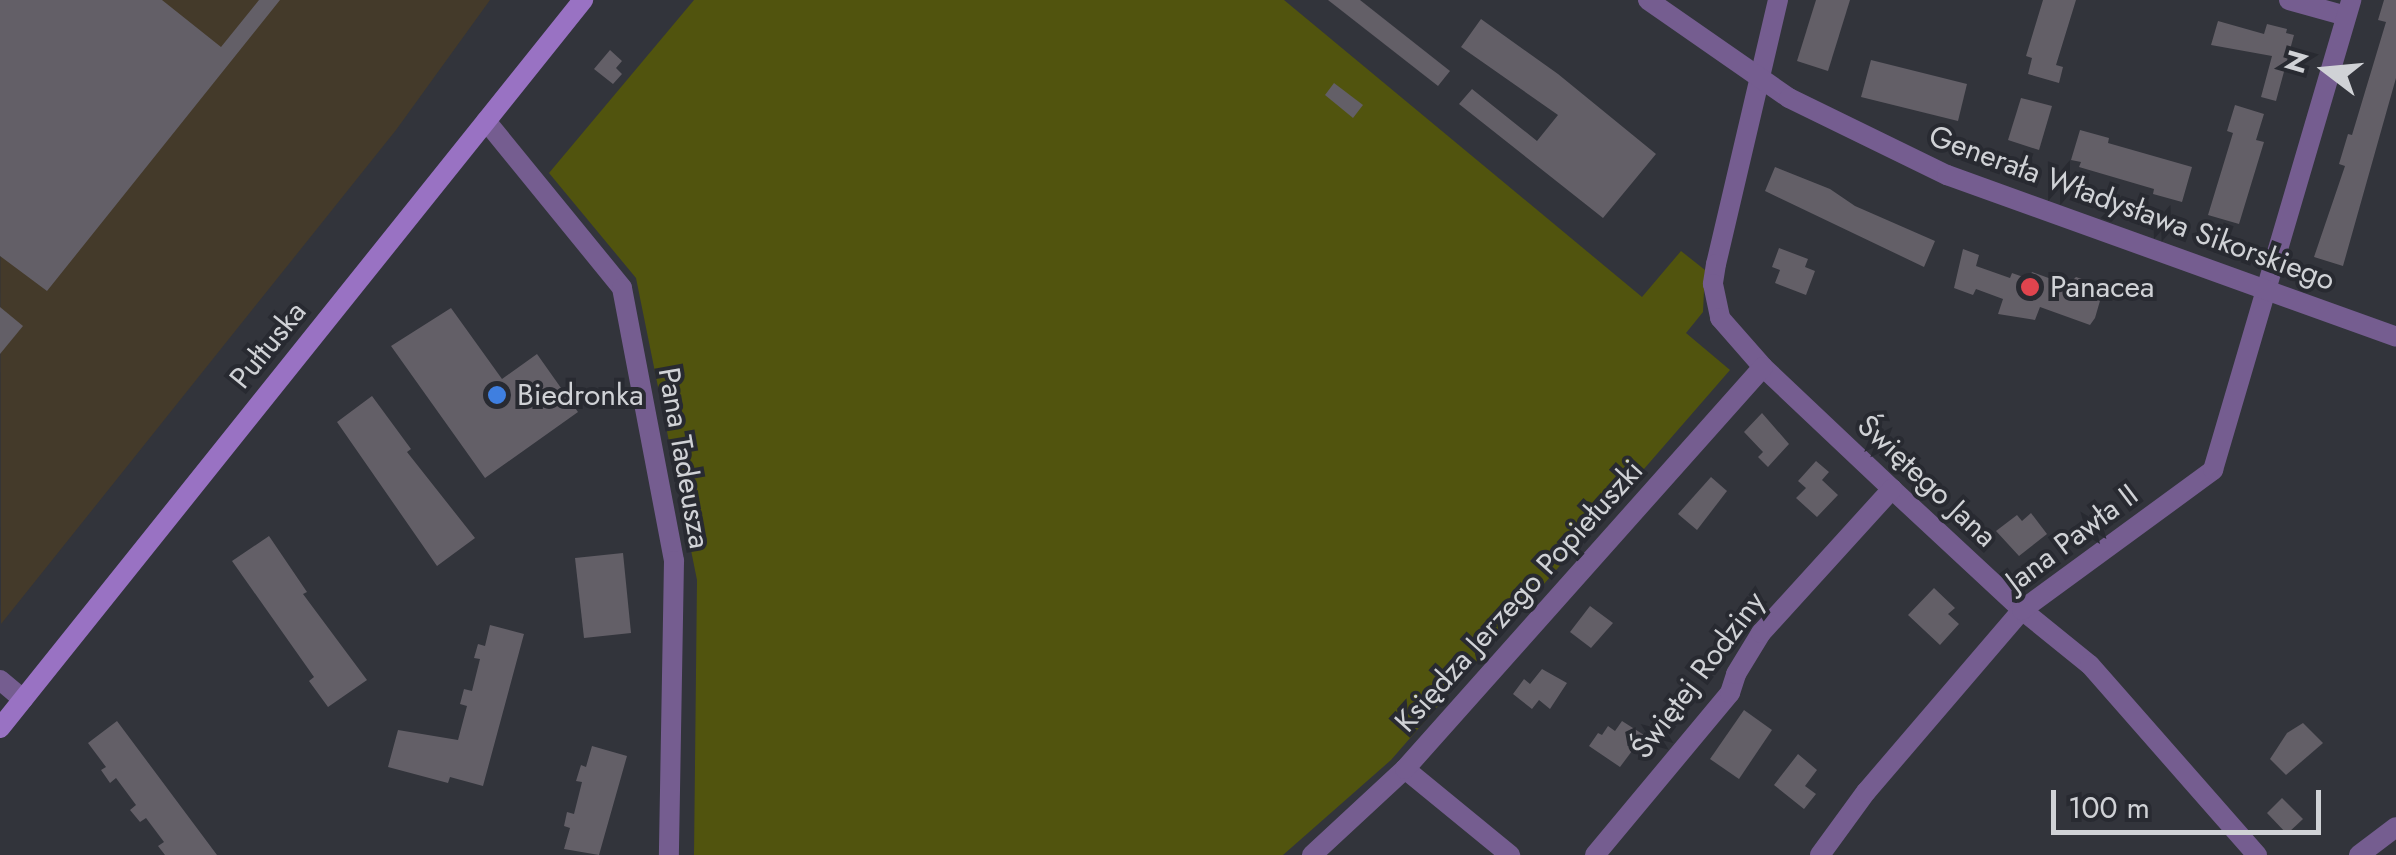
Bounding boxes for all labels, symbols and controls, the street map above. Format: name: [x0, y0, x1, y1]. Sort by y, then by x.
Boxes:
north arrow: [2276, 20, 2376, 120]
text: N: [2274, 45, 2319, 78]
street label: Generała Władysława Sikorskiego: [1924, 118, 2340, 298]
place label: Panacea: [2050, 269, 2154, 305]
marker: Panacea: [2019, 276, 2041, 298]
street label: Pułtuska: [222, 294, 314, 396]
street label: Pana Tadeusza: [650, 365, 718, 551]
place label: Biedronka: [517, 377, 644, 413]
marker: Biedronka: [486, 384, 508, 406]
street label: Świętego Jana: [1850, 407, 2004, 555]
street label: Księdza Jerzego Popiełuszki: [1387, 453, 1651, 739]
street label: Jana Pawła II: [1999, 477, 2145, 599]
street label: Świętej Rodziny: [1623, 584, 1773, 766]
scale bar: [2056, 770, 2326, 832]
text: 100 m: [2068, 786, 2150, 829]

